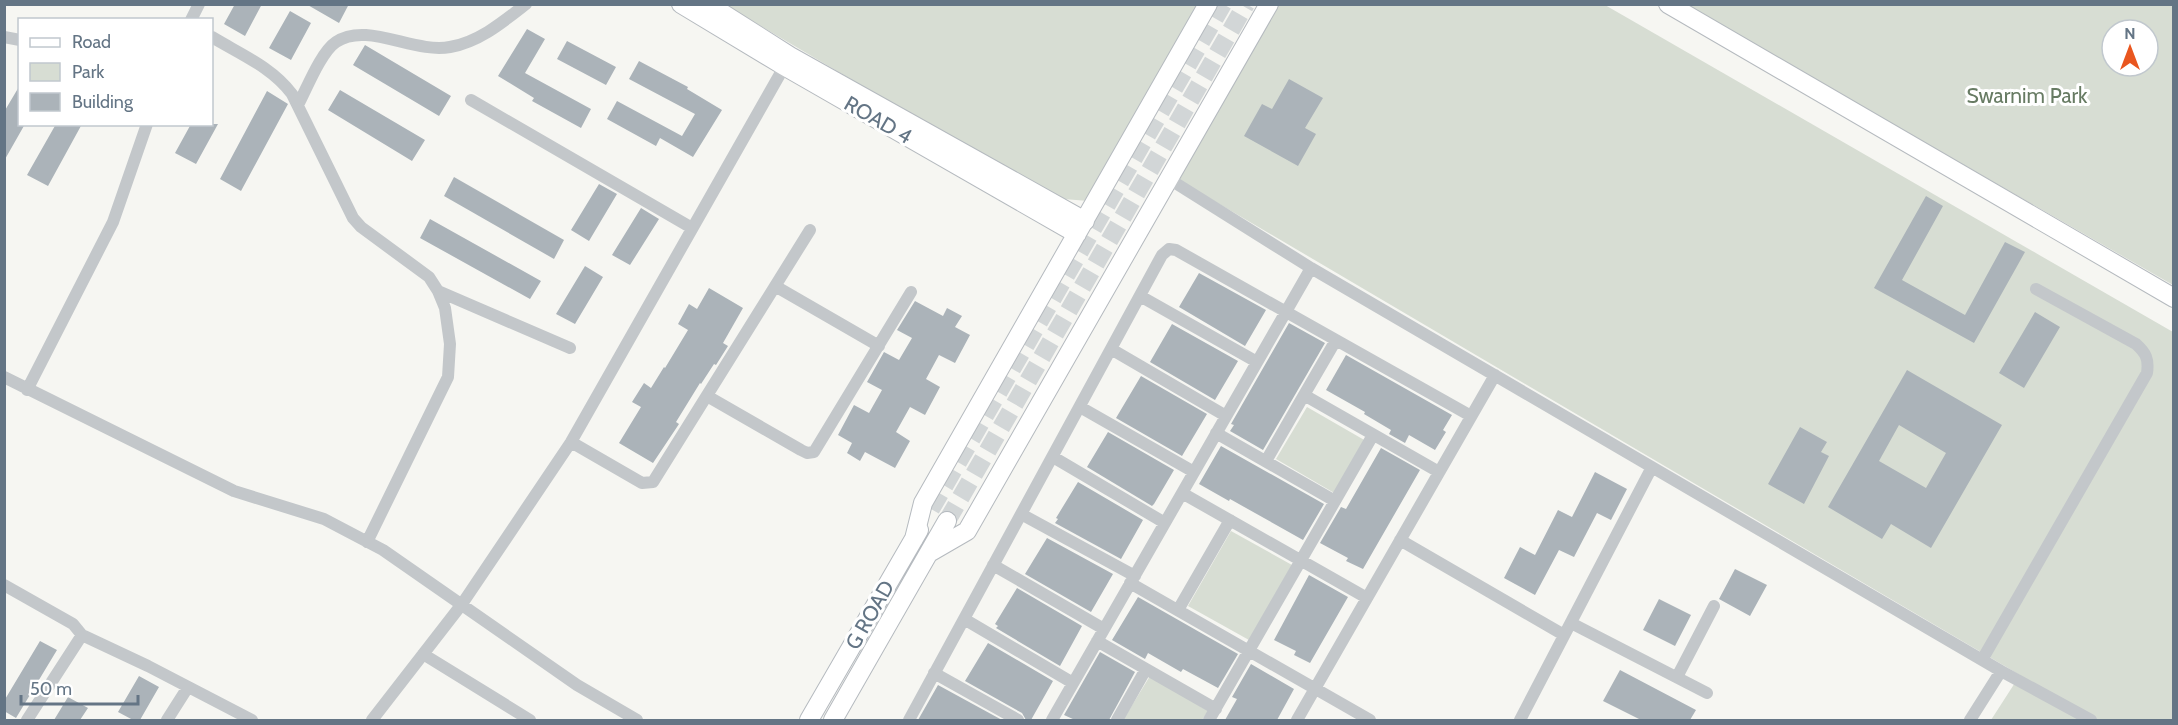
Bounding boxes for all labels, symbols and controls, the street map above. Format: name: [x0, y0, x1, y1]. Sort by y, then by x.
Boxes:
legend: [18, 18, 213, 126]
north arrow: [2100, 18, 2160, 78]
text: N: [2124, 24, 2136, 43]
text: Road: [72, 31, 111, 53]
text: Park: [72, 61, 105, 83]
park label: Swarnim Park: [1966, 83, 2088, 108]
street label: ROAD 4: [840, 90, 916, 149]
text: Building: [72, 91, 134, 113]
street label: G ROAD: [840, 576, 899, 654]
scale bar: [21, 668, 138, 706]
text: 50 m: [30, 678, 72, 700]

